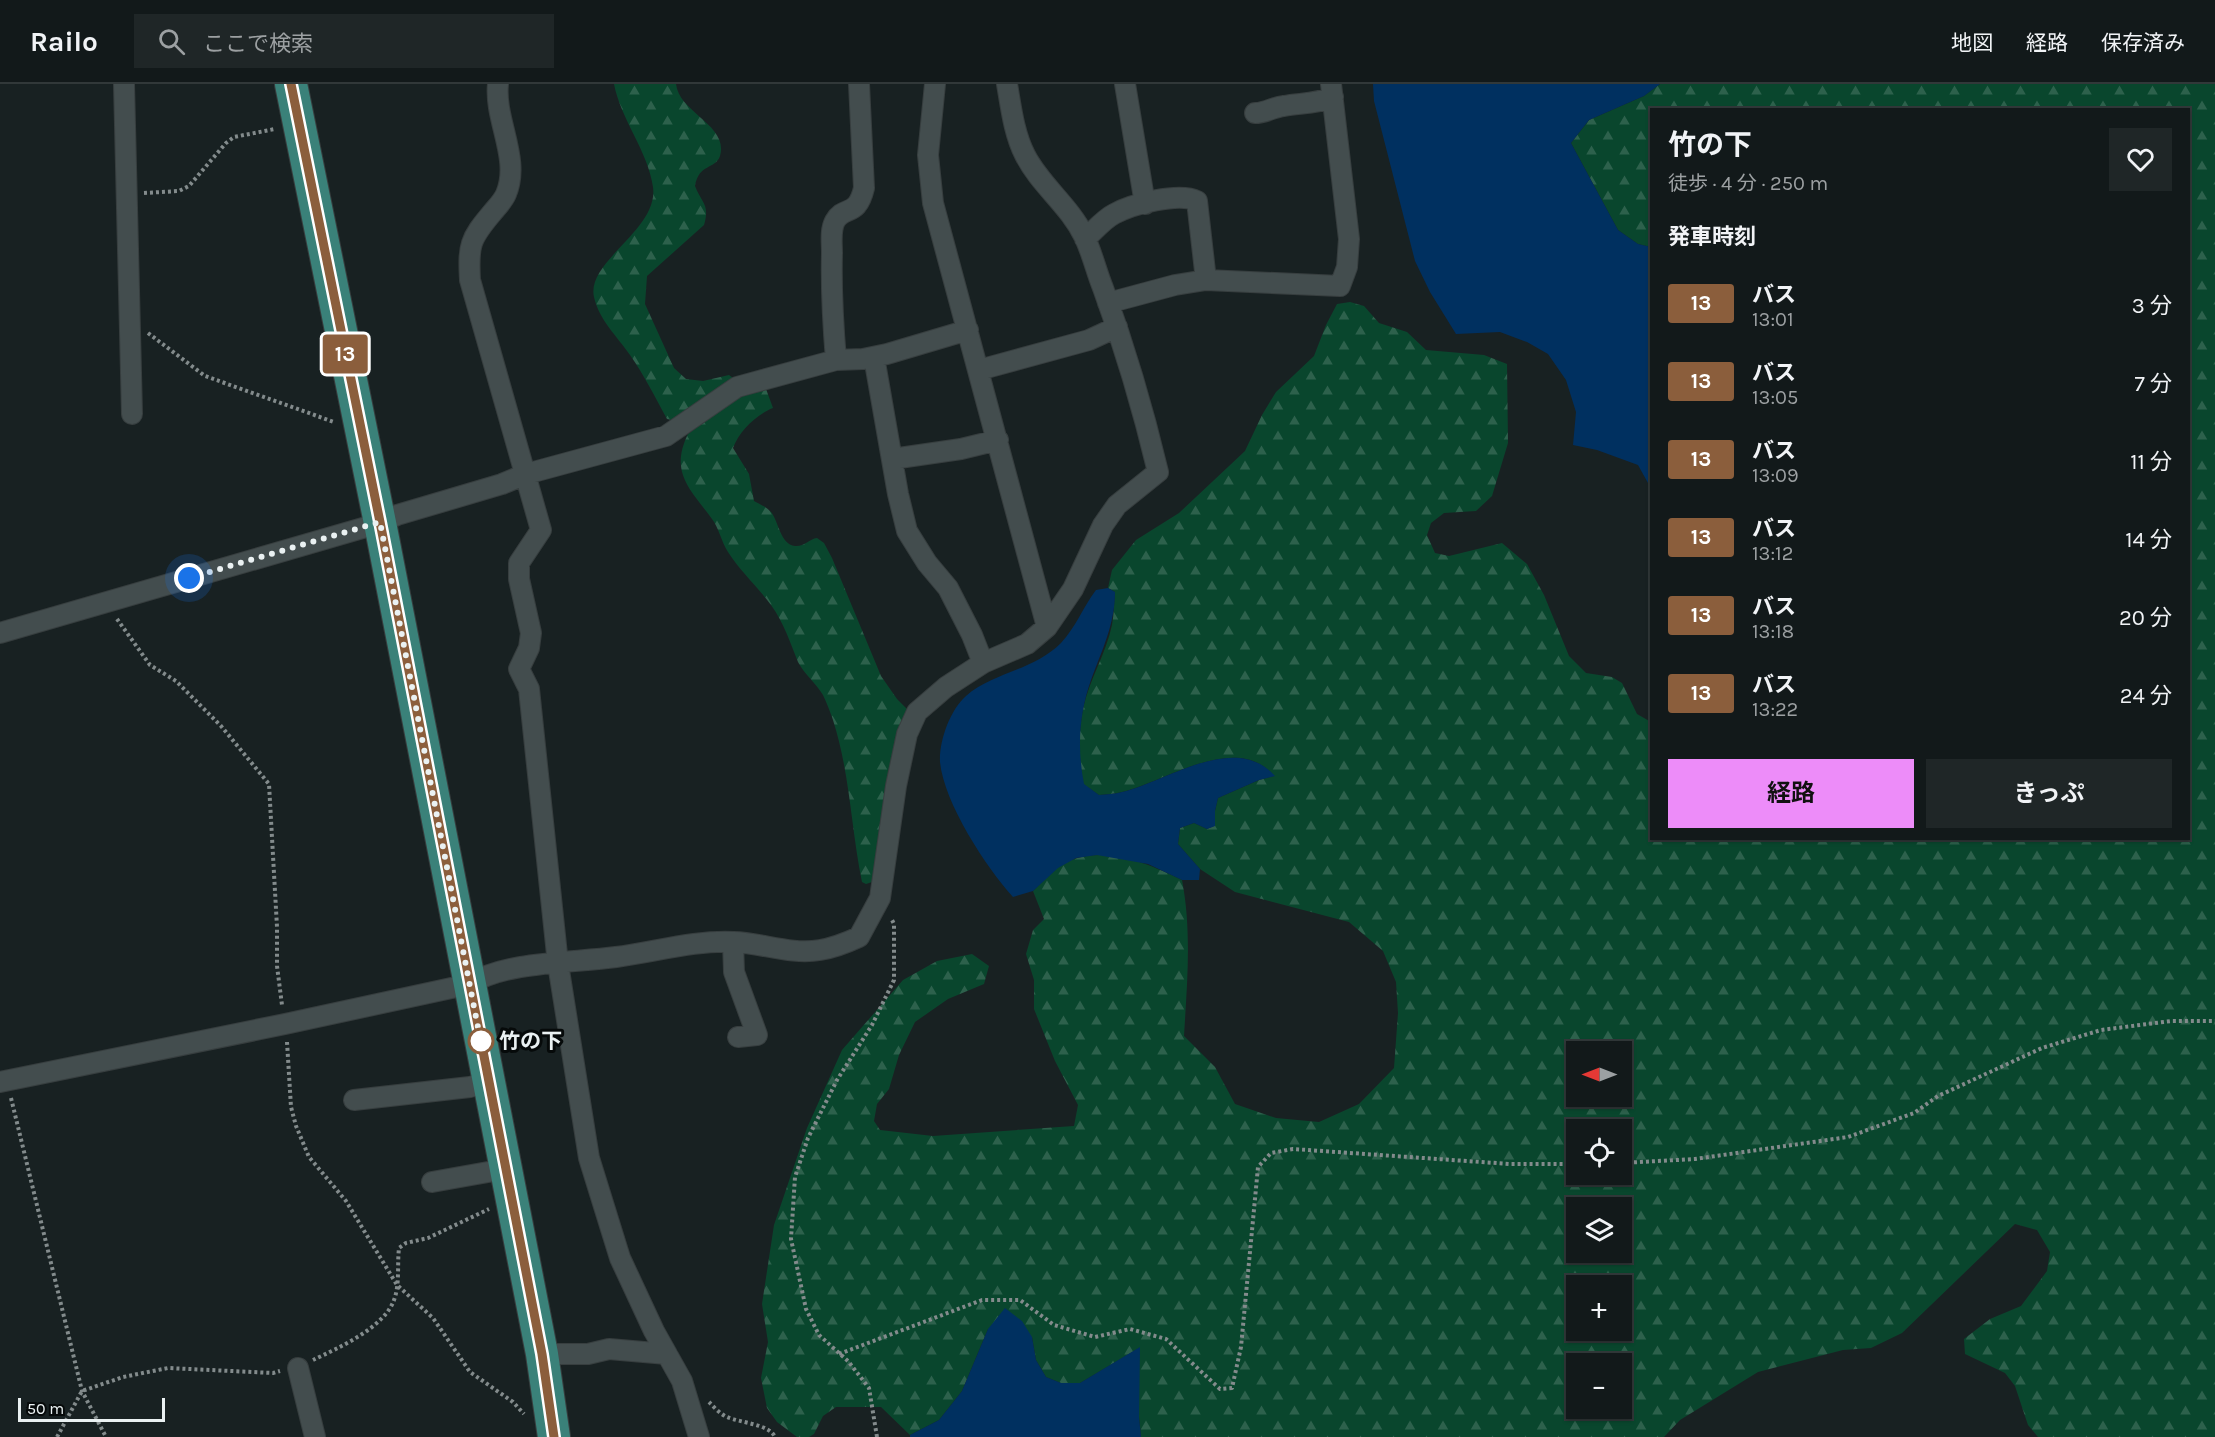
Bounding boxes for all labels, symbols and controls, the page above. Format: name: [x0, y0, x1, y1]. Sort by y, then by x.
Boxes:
search box: [134, 14, 554, 68]
text: Railo: [30, 25, 98, 58]
icon: search: [155, 25, 188, 58]
text: ここで検索: [203, 31, 313, 57]
text: 地図: [1951, 31, 1993, 55]
text: 経路: [2026, 31, 2068, 55]
text: 保存済み: [2101, 31, 2185, 55]
text: 竹の下: [1668, 128, 1752, 161]
button: heart: [2109, 128, 2172, 191]
text: 徒歩 · 4 分 · 250 m: [1668, 172, 1828, 195]
text: 発車時刻: [1668, 224, 1756, 250]
text: バス: [1752, 282, 1796, 308]
text: 13: [1691, 291, 1711, 315]
text: 3 分: [2132, 293, 2172, 319]
text: 13:01: [1752, 308, 1794, 331]
line badge: 13: [318, 334, 372, 374]
text: 13: [335, 342, 355, 366]
text: バス: [1752, 360, 1796, 386]
text: 13: [1691, 369, 1711, 393]
text: 7 分: [2134, 371, 2172, 397]
text: 13:05: [1752, 386, 1798, 409]
text: バス: [1752, 438, 1796, 464]
text: 13: [1691, 447, 1711, 471]
text: 11 分: [2130, 449, 2172, 475]
text: 13:09: [1752, 464, 1799, 487]
text: バス: [1752, 516, 1796, 542]
text: 13: [1691, 525, 1711, 549]
text: 14 分: [2125, 527, 2172, 553]
text: 13:12: [1752, 542, 1793, 565]
your location: [174, 563, 204, 593]
text: バス: [1752, 594, 1796, 620]
text: 13: [1691, 603, 1711, 627]
text: 20 分: [2119, 605, 2172, 631]
text: 13:18: [1752, 620, 1794, 643]
text: バス: [1752, 672, 1796, 698]
text: 13: [1691, 681, 1711, 705]
text: 24 分: [2120, 683, 2172, 709]
text: 13:22: [1752, 698, 1798, 721]
button: 経路: [1668, 759, 1914, 828]
button: きっぷ: [1926, 759, 2172, 828]
marker: 竹の下: [468, 1028, 494, 1054]
place label: 竹の下: [499, 1029, 562, 1053]
north arrow: [1566, 1041, 1632, 1107]
map controls: [1566, 1041, 1632, 1419]
button: locate: [1566, 1119, 1632, 1185]
button: layers: [1566, 1197, 1632, 1263]
button: +: [1566, 1275, 1632, 1341]
button: −: [1566, 1353, 1632, 1419]
scale bar: [18, 1395, 165, 1422]
text: 50 m: [27, 1399, 64, 1418]

